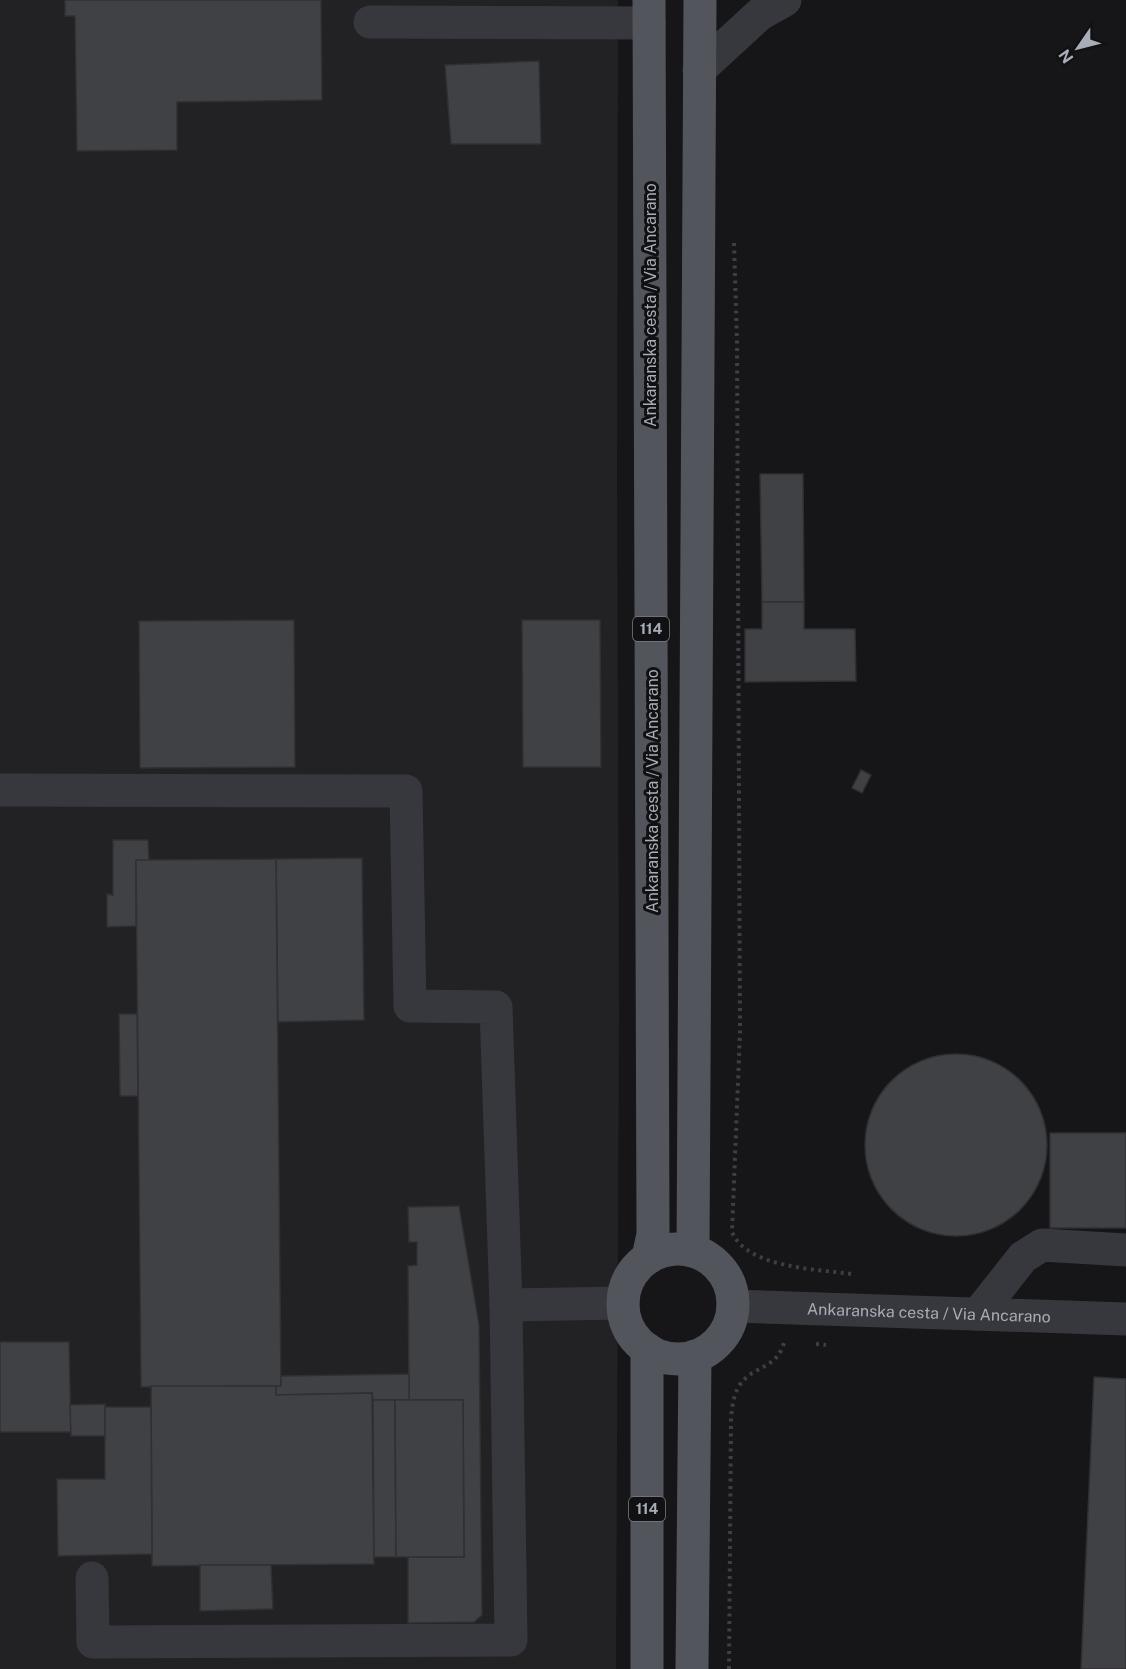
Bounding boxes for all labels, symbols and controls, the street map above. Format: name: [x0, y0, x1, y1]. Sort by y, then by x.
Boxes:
north arrow: [1048, 18, 1108, 78]
text: N: [1055, 46, 1077, 67]
street label: Ankaranska cesta / Via Ancarano: [641, 183, 660, 427]
road number: 114: [633, 617, 669, 641]
street label: Ankaranska cesta / Via Ancarano: [643, 669, 662, 913]
street label: Ankaranska cesta / Via Ancarano: [807, 1299, 1051, 1327]
road number: 114: [629, 1497, 665, 1521]

